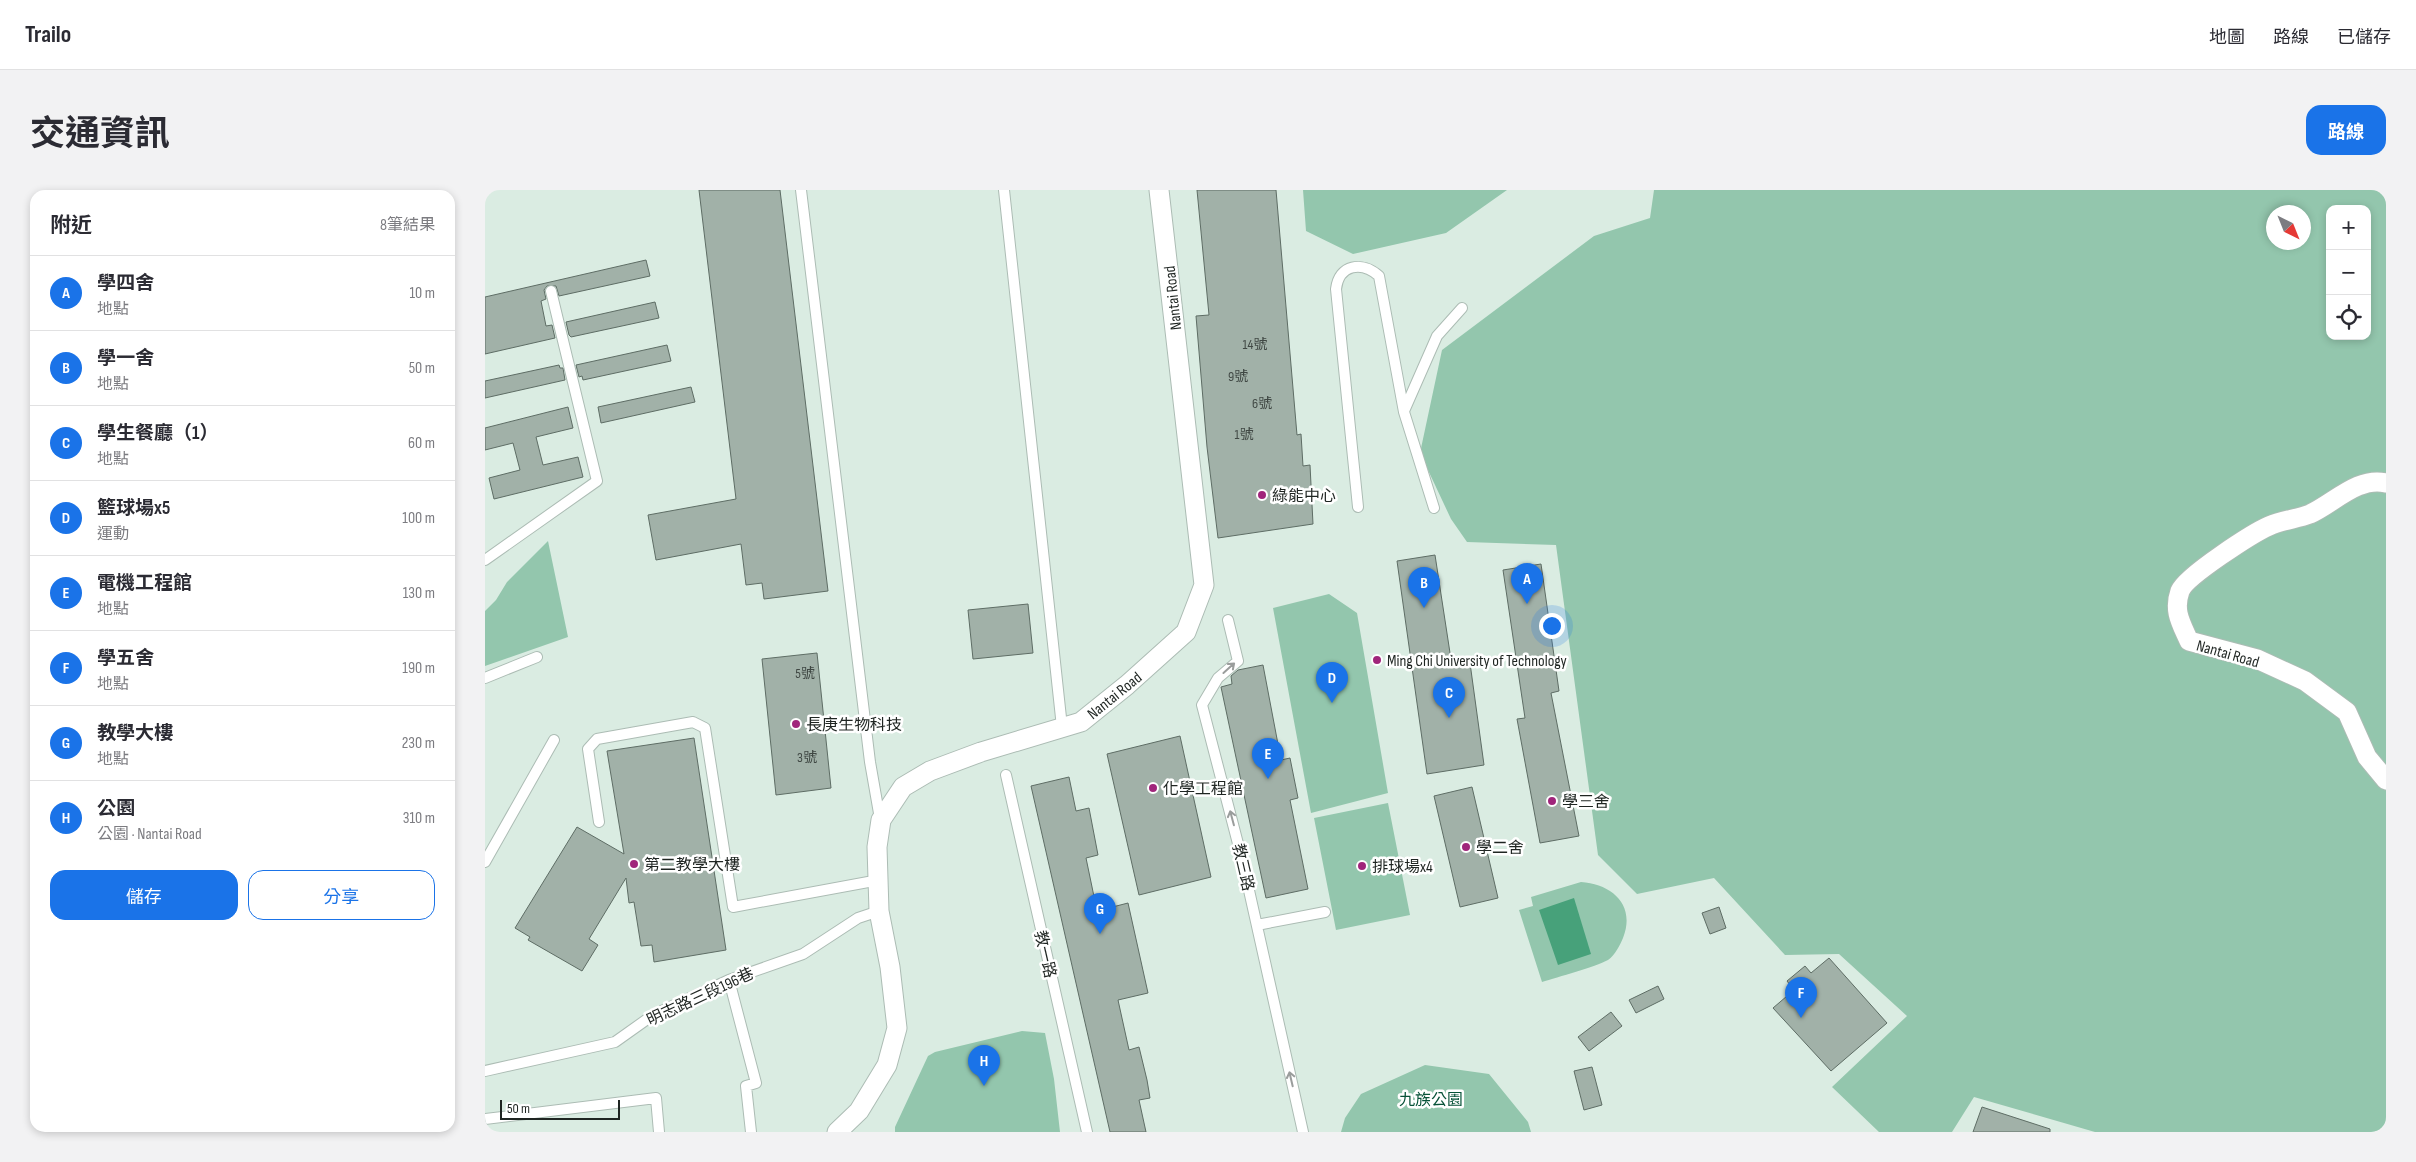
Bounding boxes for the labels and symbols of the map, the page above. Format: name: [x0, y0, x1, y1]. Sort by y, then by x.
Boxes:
north arrow: [2266, 205, 2311, 250]
street label: Nantai Road: [1161, 265, 1186, 331]
house number: 14號: [1243, 336, 1267, 353]
house number: 9號: [1228, 368, 1248, 385]
house number: 6號: [1252, 395, 1272, 412]
house number: 1號: [1235, 426, 1253, 443]
place label: 綠能中心: [1272, 487, 1336, 506]
marker: 綠能中心: [1256, 489, 1268, 501]
pin: A: [1511, 563, 1543, 604]
pin: B: [1408, 567, 1440, 608]
your location: [1539, 613, 1565, 639]
street label: Nantai Road: [2194, 636, 2261, 672]
place label: Ming Chi University of Technology: [1387, 652, 1567, 671]
marker: Ming Chi University of Technology: [1371, 654, 1383, 666]
pin: D: [1316, 662, 1348, 703]
one-way arrow: [1222, 663, 1235, 674]
house number: 5號: [795, 665, 815, 682]
street label: Nantai Road: [1084, 669, 1146, 724]
pin: C: [1433, 677, 1465, 718]
place label: 長庚生物科技: [806, 716, 902, 735]
marker: 長庚生物科技: [790, 718, 802, 730]
pin: E: [1252, 738, 1284, 779]
house number: 3號: [797, 749, 817, 766]
place label: 化學工程館: [1163, 780, 1243, 799]
marker: 化學工程館: [1147, 782, 1159, 794]
place label: 學三舍: [1562, 793, 1610, 812]
marker: 學三舍: [1546, 795, 1558, 807]
one-way arrow: [1227, 811, 1236, 827]
place label: 學二舍: [1476, 839, 1524, 858]
marker: 學二舍: [1460, 841, 1472, 853]
street label: 教三路: [1228, 842, 1257, 893]
place label: 第二教學大樓: [644, 856, 740, 875]
marker: 第二教學大樓: [628, 858, 640, 870]
place label: 排球場x4: [1372, 858, 1433, 877]
marker: 排球場x4: [1356, 860, 1368, 872]
pin: G: [1084, 893, 1116, 934]
street label: 教一路: [1030, 929, 1059, 980]
street label: 明志路三段196巷: [644, 964, 757, 1030]
pin: F: [1785, 977, 1817, 1018]
pin: H: [968, 1045, 1000, 1086]
one-way arrow: [1286, 1071, 1295, 1087]
park label: 九族公園: [1399, 1091, 1463, 1110]
scale bar: [500, 1097, 620, 1120]

